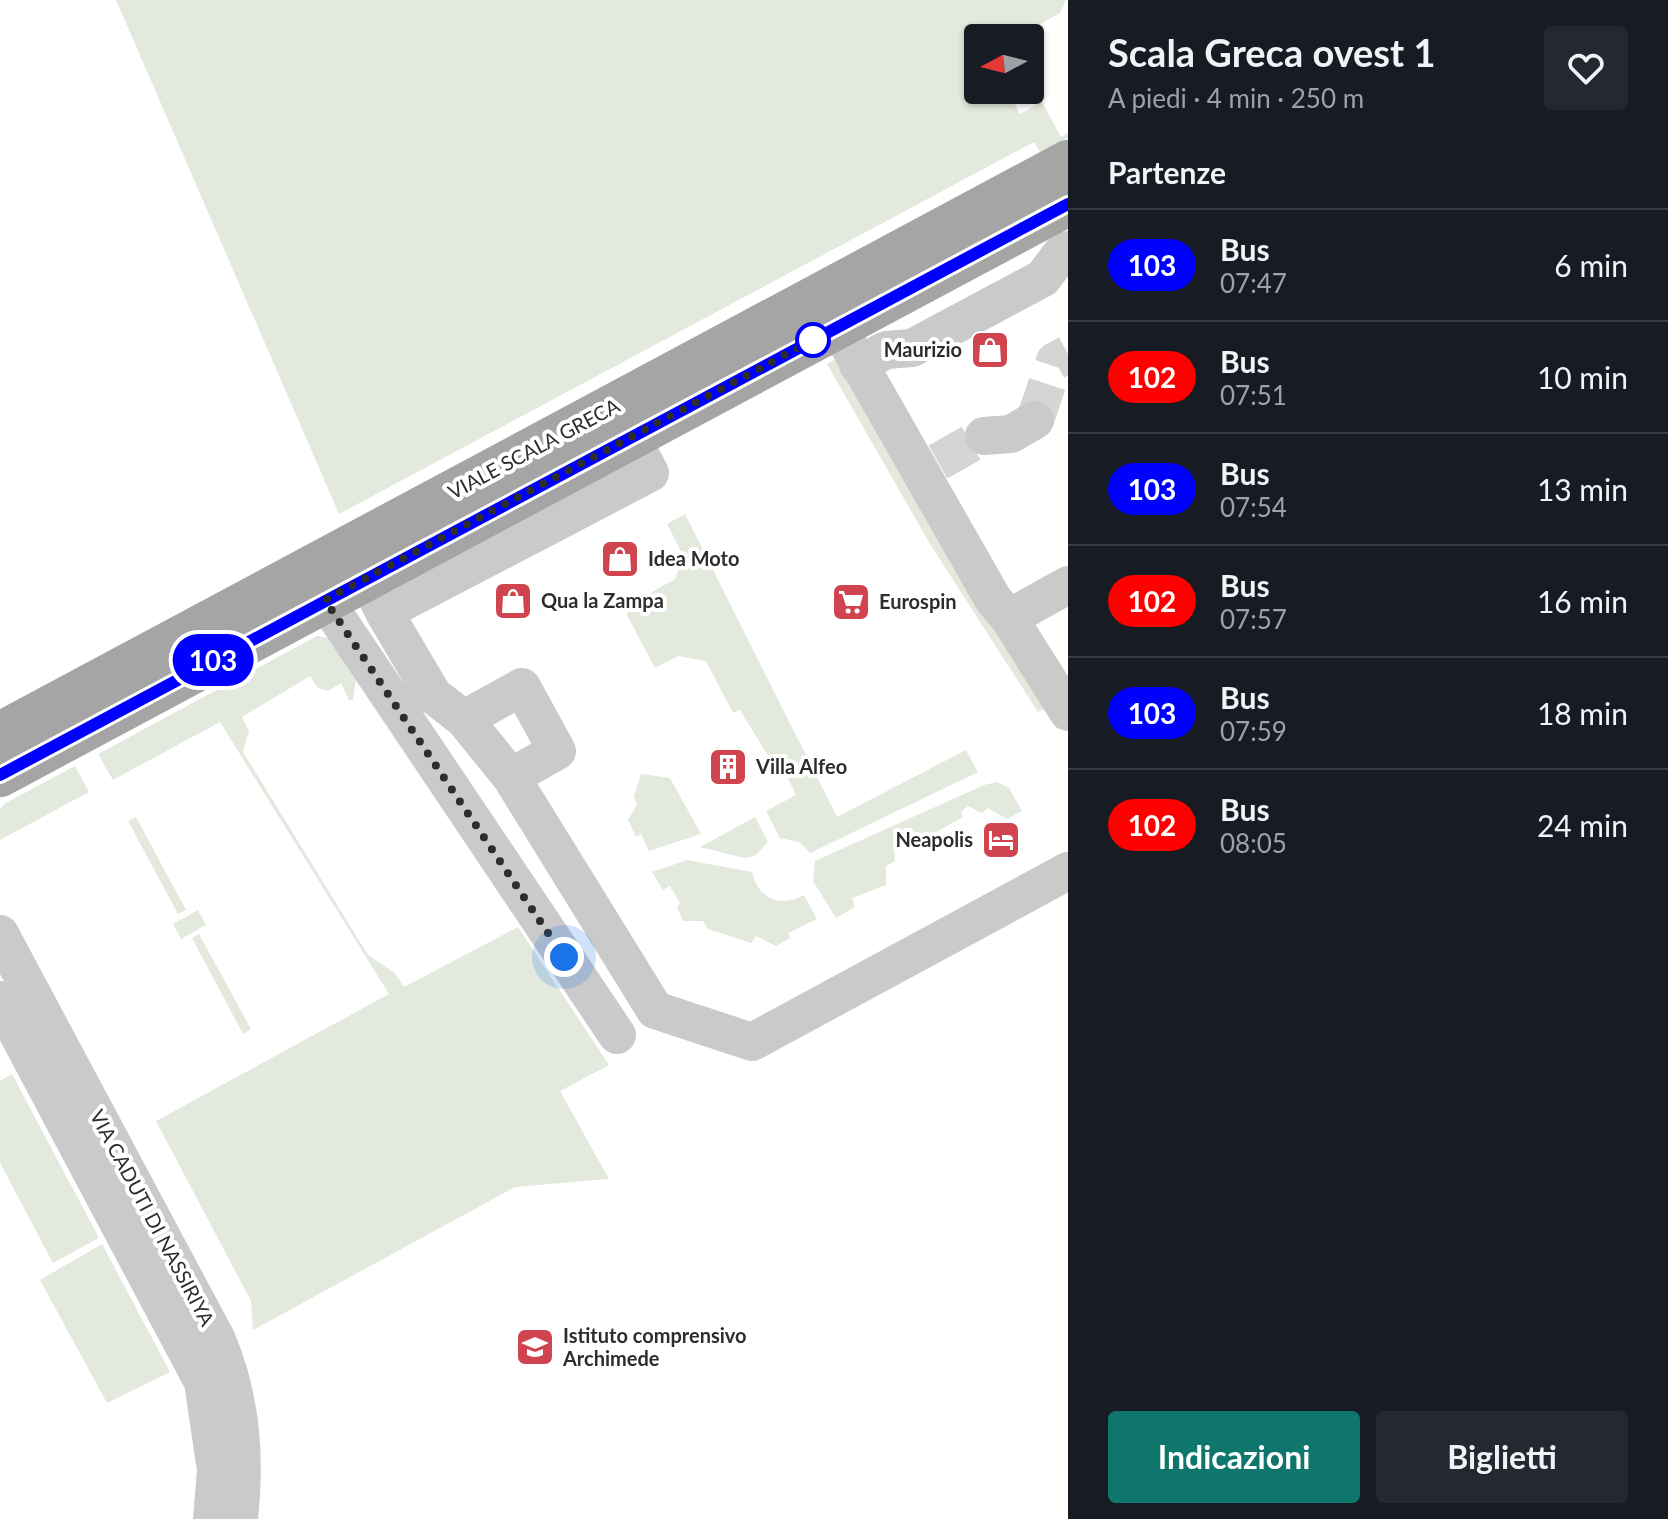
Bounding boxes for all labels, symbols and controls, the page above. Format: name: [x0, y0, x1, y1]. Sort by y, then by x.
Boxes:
north arrow: [964, 24, 1044, 104]
map controls: [964, 24, 1044, 104]
button: heart: [1544, 26, 1628, 110]
text: Scala Greca ovest 1: [1108, 29, 1436, 75]
text: A piedi · 4 min · 250 m: [1108, 82, 1364, 114]
text: Partenze: [1108, 154, 1226, 190]
text: Bus: [1220, 231, 1270, 267]
text: 6 min: [1554, 247, 1628, 283]
text: 103: [1128, 248, 1176, 282]
text: 07:47: [1220, 267, 1287, 299]
unlabelled marker: [796, 323, 830, 357]
shop icon: Maurizio: [969, 329, 1011, 371]
place label: Maurizio: [884, 337, 962, 361]
text: Bus: [1220, 343, 1270, 379]
text: 10 min: [1537, 359, 1628, 395]
text: 102: [1128, 360, 1176, 394]
text: 07:51: [1220, 379, 1287, 411]
street label: VIALE SCALA GRECA: [444, 392, 624, 504]
text: Bus: [1220, 455, 1270, 491]
text: 13 min: [1537, 471, 1628, 507]
text: 103: [1128, 472, 1176, 506]
text: 07:54: [1220, 491, 1287, 523]
shop icon: Idea Moto: [599, 538, 641, 580]
place label: Idea Moto: [648, 546, 739, 570]
text: Bus: [1220, 567, 1270, 603]
shop icon: Qua la Zampa: [492, 580, 534, 622]
supermarket icon: Eurospin: [830, 581, 872, 623]
text: 16 min: [1537, 583, 1628, 619]
text: 102: [1128, 584, 1176, 618]
place label: Qua la Zampa: [541, 588, 664, 612]
place label: Eurospin: [879, 589, 957, 613]
text: 07:57: [1220, 603, 1287, 635]
line badge: 103: [167, 634, 259, 686]
text: 103: [189, 643, 237, 677]
text: Bus: [1220, 679, 1270, 715]
text: 18 min: [1537, 695, 1628, 731]
text: 103: [1128, 696, 1176, 730]
text: 07:59: [1220, 715, 1287, 747]
building icon: Villa Alfeo: [707, 746, 749, 788]
place label: Villa Alfeo: [755, 754, 847, 778]
text: Bus: [1220, 791, 1270, 827]
text: 24 min: [1537, 807, 1628, 843]
text: 102: [1128, 808, 1176, 842]
hotel icon: Neapolis: [980, 819, 1022, 861]
place label: Neapolis: [895, 827, 973, 851]
text: 08:05: [1220, 827, 1287, 859]
your location: [544, 937, 584, 977]
street label: VIA CADUTI DI NASSIRIYA: [86, 1105, 220, 1330]
place label: Istituto comprensivo Archimede: [562, 1323, 747, 1370]
school or university icon: Istituto comprensivo Archimede: [514, 1326, 556, 1368]
button: Indicazioni: [1108, 1411, 1360, 1503]
button: Biglietti: [1376, 1411, 1628, 1503]

